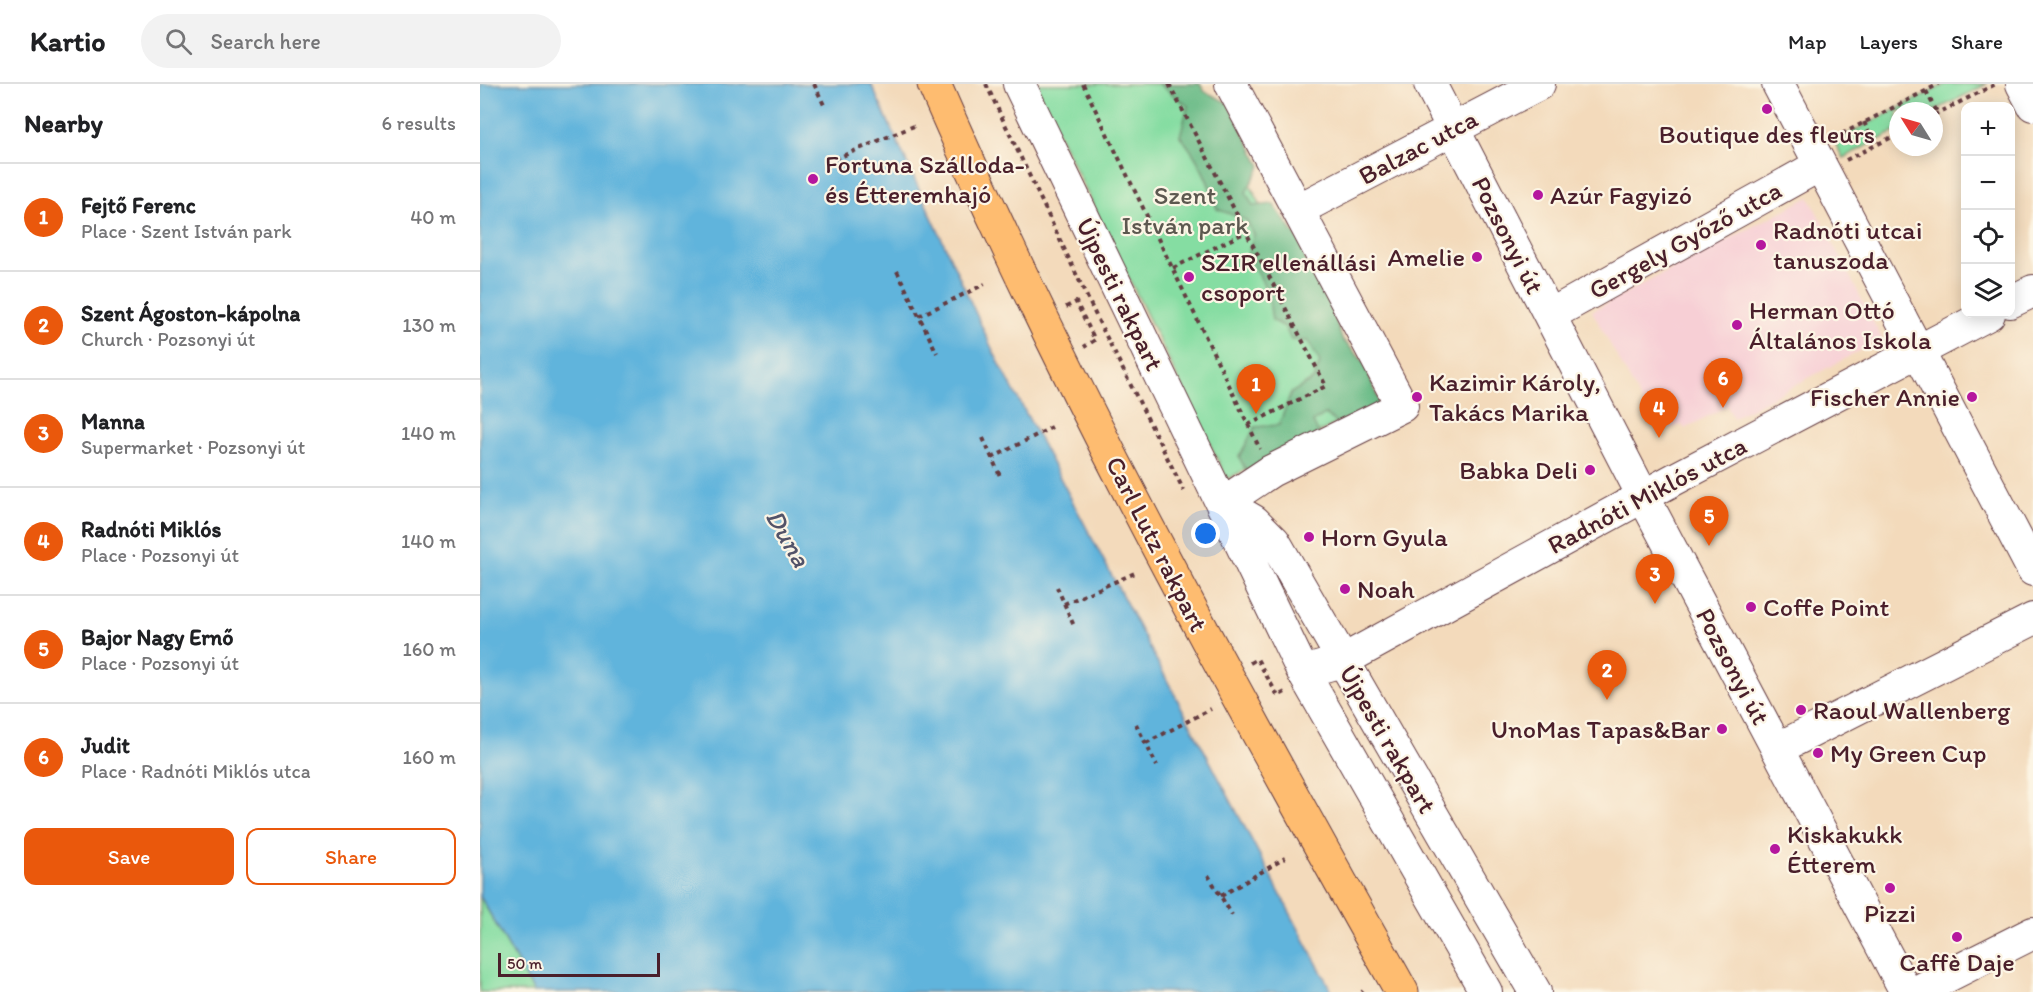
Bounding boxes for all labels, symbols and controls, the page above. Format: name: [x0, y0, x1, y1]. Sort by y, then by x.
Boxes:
search box: [141, 14, 561, 68]
text: Kartio: [30, 24, 105, 58]
icon: search: [162, 25, 195, 58]
text: Search here: [210, 28, 321, 55]
text: Map: [1788, 29, 1827, 54]
text: Layers: [1860, 29, 1918, 54]
text: Share: [1951, 29, 2003, 54]
street label: Balzac utca: [1353, 102, 1483, 192]
marker: Boutique des fleurs: [1760, 102, 1774, 116]
north arrow: [1889, 102, 1943, 156]
map controls: [1961, 102, 2015, 318]
button: +: [1961, 102, 2015, 156]
text: Nearby: [24, 107, 103, 139]
text: 6 results: [382, 111, 456, 135]
place label: Boutique des fleurs: [1659, 118, 1875, 150]
place label: Fortuna Szálloda- és Étteremhajó: [825, 148, 1025, 210]
button: −: [1961, 156, 2015, 210]
street label: Pozsonyi út: [1465, 171, 1551, 299]
marker: Fortuna Szálloda- és Étteremhajó: [806, 172, 820, 186]
street label: Gergely Győző utca: [1583, 174, 1787, 306]
park label: Szent István park: [1121, 179, 1249, 241]
place label: Azúr Fagyizó: [1550, 179, 1692, 211]
marker: Azúr Fagyizó: [1531, 188, 1545, 202]
text: Fejtő Ferenc: [81, 192, 196, 219]
text: 1: [39, 205, 48, 229]
text: 40 m: [410, 205, 456, 229]
button: locate: [1961, 210, 2015, 264]
street label: Újpesti rakpart: [1069, 212, 1171, 376]
place label: Radnóti utcai tanuszoda: [1773, 214, 1922, 276]
text: Place · Szent István park: [81, 219, 292, 243]
marker: Radnóti utcai tanuszoda: [1754, 238, 1768, 252]
place label: Amelie: [1388, 241, 1465, 273]
place label: SZIR ellenállási csoport: [1201, 246, 1376, 308]
marker: Amelie: [1470, 250, 1484, 264]
button: layers: [1961, 264, 2015, 318]
marker: SZIR ellenállási csoport: [1182, 270, 1196, 284]
place label: Herman Ottó Általános Iskola: [1749, 294, 1932, 356]
text: Szent Ágoston-kápolna: [81, 300, 300, 327]
text: 2: [38, 313, 49, 337]
text: 130 m: [402, 313, 456, 337]
marker: Herman Ottó Általános Iskola: [1730, 318, 1744, 332]
text: Church · Pozsonyi út: [81, 327, 255, 351]
pin: 6: [1704, 358, 1742, 408]
pin: 1: [1236, 364, 1276, 414]
place label: Kazimir Károly, Takács Marika: [1429, 366, 1601, 428]
place label: Fischer Annie: [1810, 381, 1960, 413]
pin: 4: [1640, 388, 1678, 438]
marker: Kazimir Károly, Takács Marika: [1410, 390, 1424, 404]
marker: Fischer Annie: [1965, 390, 1979, 404]
text: Manna: [81, 408, 145, 435]
text: 3: [38, 421, 49, 445]
text: 140 m: [401, 421, 456, 445]
street label: Radnóti Miklós utca: [1542, 429, 1752, 561]
text: Supermarket · Pozsonyi út: [81, 435, 305, 459]
street label: Carl Lutz rakpart: [1099, 451, 1215, 637]
place label: Babka Deli: [1459, 454, 1578, 486]
marker: Babka Deli: [1583, 463, 1597, 477]
pin: 5: [1690, 496, 1728, 546]
water label: Duna: [759, 503, 818, 573]
text: Radnóti Miklós: [81, 516, 221, 543]
your location: [1191, 519, 1220, 548]
place label: Horn Gyula: [1321, 521, 1448, 553]
text: 4: [37, 529, 50, 553]
text: 140 m: [401, 529, 456, 553]
marker: Horn Gyula: [1302, 530, 1316, 544]
text: Place · Pozsonyi út: [81, 543, 239, 567]
pin: 3: [1636, 554, 1674, 604]
place label: Noah: [1357, 573, 1415, 605]
marker: Noah: [1338, 582, 1352, 596]
place label: Coffe Point: [1763, 591, 1890, 623]
marker: Coffe Point: [1744, 600, 1758, 614]
street label: Pozsonyi út: [1689, 602, 1777, 730]
text: Bajor Nagy Ernő: [81, 624, 234, 651]
text: 5: [38, 637, 49, 661]
text: 160 m: [403, 637, 456, 661]
pin: 2: [1588, 650, 1626, 700]
text: Place · Pozsonyi út: [81, 651, 239, 675]
street label: Újpesti rakpart: [1333, 659, 1444, 819]
place label: Raoul Wallenberg: [1813, 694, 2011, 726]
marker: Raoul Wallenberg: [1794, 703, 1808, 717]
place label: UnoMas Tapas&Bar: [1491, 713, 1710, 745]
marker: UnoMas Tapas&Bar: [1715, 722, 1729, 736]
text: Judit: [81, 732, 130, 759]
place label: My Green Cup: [1830, 737, 1987, 769]
text: 6: [38, 745, 49, 769]
text: 160 m: [403, 745, 456, 769]
marker: My Green Cup: [1811, 746, 1825, 760]
text: Place · Radnóti Miklós utca: [81, 759, 311, 783]
place label: Kiskakukk Étterem: [1787, 818, 1903, 880]
button: Save: [24, 828, 234, 885]
button: Share: [246, 828, 456, 885]
marker: Kiskakukk Étterem: [1768, 842, 1782, 856]
marker: Pizzi: [1883, 881, 1897, 895]
place label: Pizzi: [1864, 897, 1916, 929]
marker: Caffè Daje: [1950, 930, 1964, 944]
place label: Caffè Daje: [1899, 946, 2015, 978]
scale bar: [498, 950, 660, 978]
text: 50 m: [507, 954, 542, 973]

